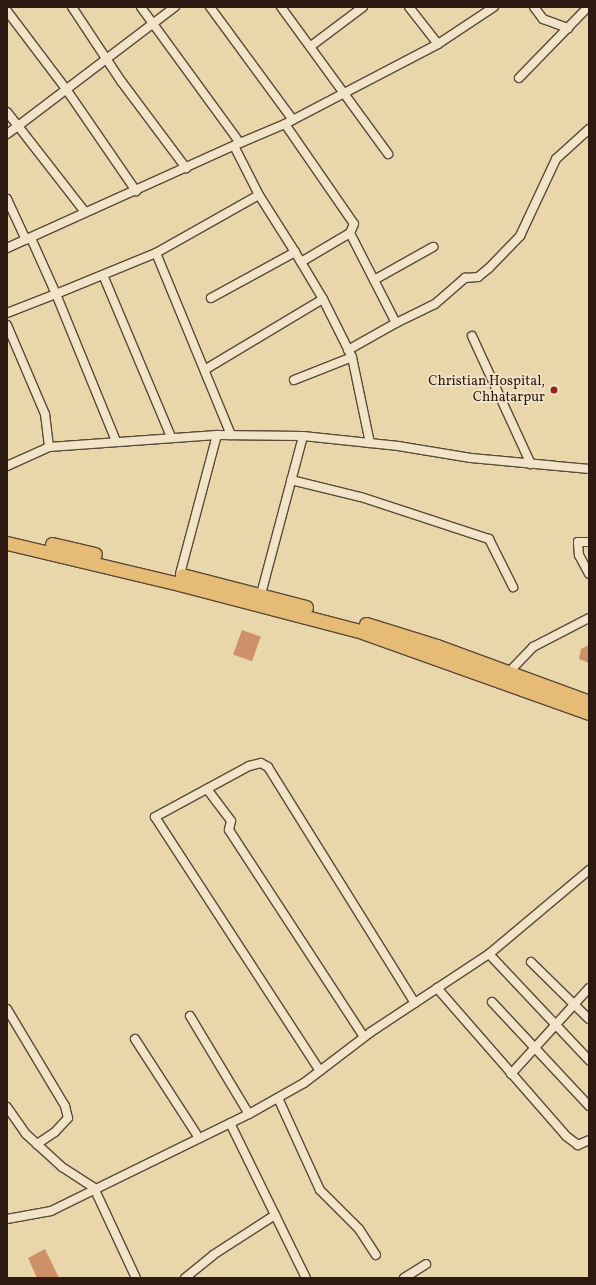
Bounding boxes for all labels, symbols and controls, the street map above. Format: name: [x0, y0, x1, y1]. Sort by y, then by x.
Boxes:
place label: Christian Hospital, Chhatarpur: [428, 374, 545, 406]
marker: Christian Hospital, Chhatarpur: [548, 384, 560, 396]

